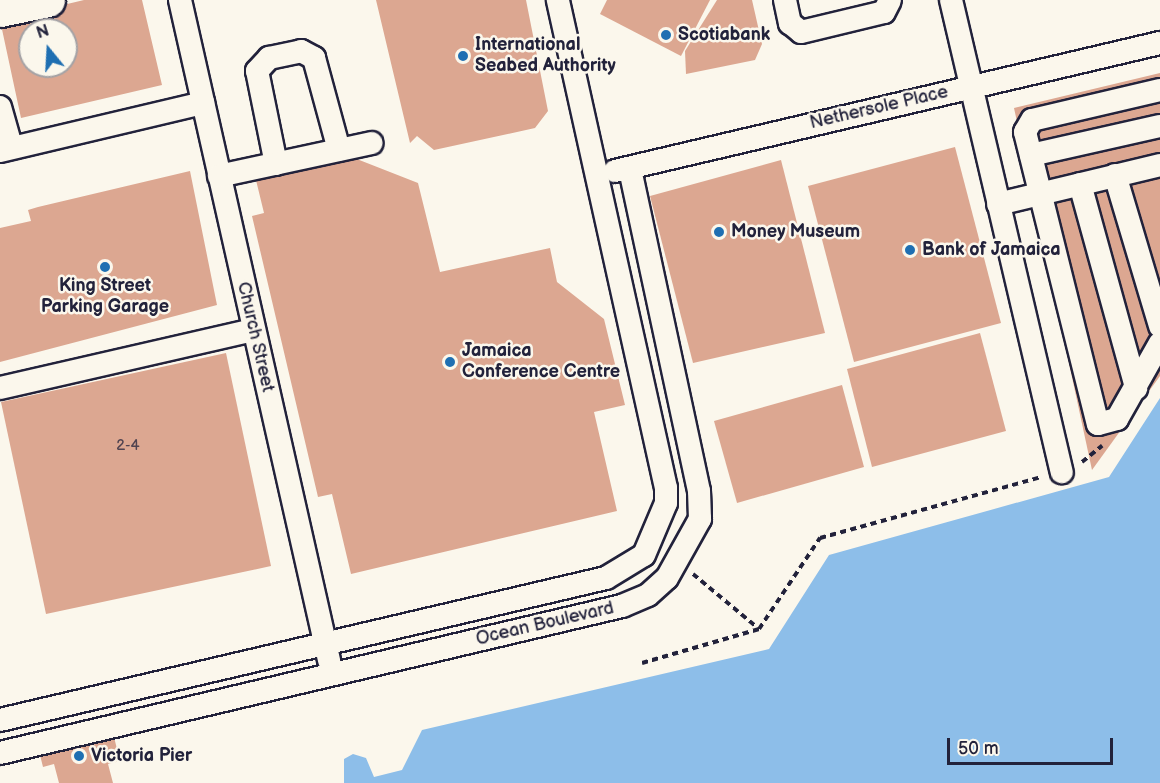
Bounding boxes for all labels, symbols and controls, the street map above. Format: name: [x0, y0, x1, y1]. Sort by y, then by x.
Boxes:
north arrow: [18, 18, 78, 78]
text: N: [34, 21, 52, 43]
place label: Scotiabank: [678, 24, 770, 46]
marker: Scotiabank: [659, 28, 673, 42]
place label: International Seabed Authority: [475, 35, 616, 78]
marker: International Seabed Authority: [456, 49, 470, 63]
street label: Nethersole Place: [808, 82, 950, 134]
place label: Money Museum: [731, 221, 861, 243]
marker: Money Museum: [712, 225, 726, 239]
place label: Bank of Jamaica: [922, 239, 1061, 261]
marker: Bank of Jamaica: [903, 243, 917, 257]
marker: King Street Parking Garage: [98, 260, 112, 274]
place label: King Street Parking Garage: [41, 276, 169, 318]
street label: Church Street: [232, 280, 278, 394]
place label: Jamaica Conference Centre: [462, 341, 620, 384]
marker: Jamaica Conference Centre: [443, 355, 457, 369]
house number: 2-4: [116, 437, 140, 455]
street label: Ocean Boulevard: [474, 598, 616, 650]
scale bar: [950, 726, 1116, 764]
text: 50 m: [958, 738, 999, 759]
place label: Victoria Pier: [91, 745, 192, 767]
marker: Victoria Pier: [72, 749, 86, 763]

